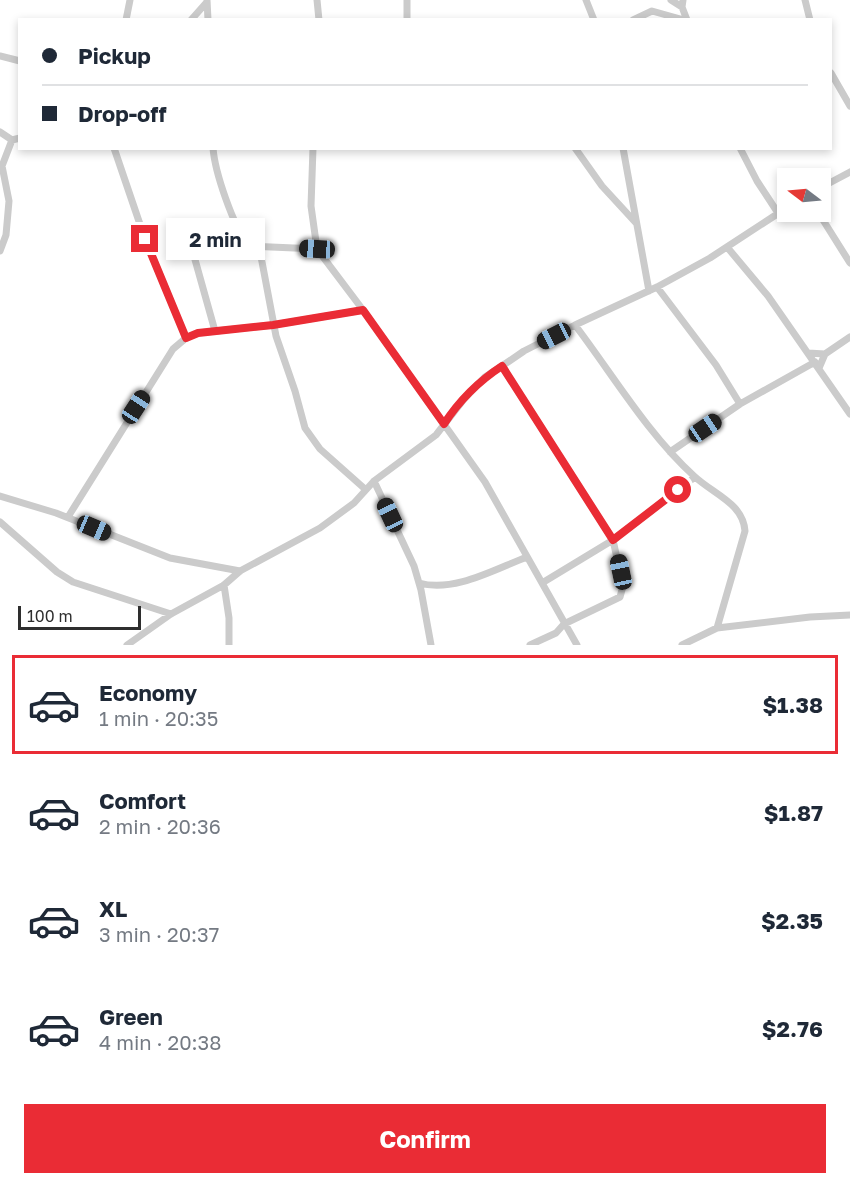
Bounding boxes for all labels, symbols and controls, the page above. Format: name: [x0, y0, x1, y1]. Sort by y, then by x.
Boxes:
text: Pickup: [78, 42, 151, 69]
text: Drop-off: [78, 100, 167, 127]
north arrow: [777, 168, 831, 222]
map controls: [777, 168, 831, 222]
callout: 2 min: [166, 218, 265, 260]
route end: [131, 225, 158, 252]
text: 2 min: [189, 227, 242, 251]
car: [299, 239, 335, 259]
car: [534, 320, 574, 352]
car: [119, 387, 153, 427]
car: [685, 410, 725, 446]
route start: [664, 476, 691, 503]
car: [374, 495, 406, 535]
car: [74, 513, 114, 543]
car: [608, 553, 634, 591]
scale bar: [18, 603, 141, 630]
text: 100 m: [27, 606, 73, 626]
icon: car: [27, 678, 81, 732]
text: Economy: [99, 679, 197, 706]
text: $1.38: [762, 691, 823, 718]
text: 1 min · 20:35: [99, 706, 218, 730]
icon: car: [27, 786, 81, 840]
text: Comfort: [99, 787, 186, 814]
text: $1.87: [764, 799, 823, 826]
text: 2 min · 20:36: [99, 814, 221, 838]
icon: car: [27, 894, 81, 948]
text: XL: [99, 895, 127, 922]
text: $2.35: [761, 907, 823, 934]
text: 3 min · 20:37: [99, 922, 219, 946]
icon: car: [27, 1002, 81, 1056]
text: Green: [99, 1003, 163, 1030]
text: $2.76: [762, 1015, 823, 1042]
text: 4 min · 20:38: [99, 1030, 221, 1054]
button: Confirm: [24, 1104, 826, 1173]

